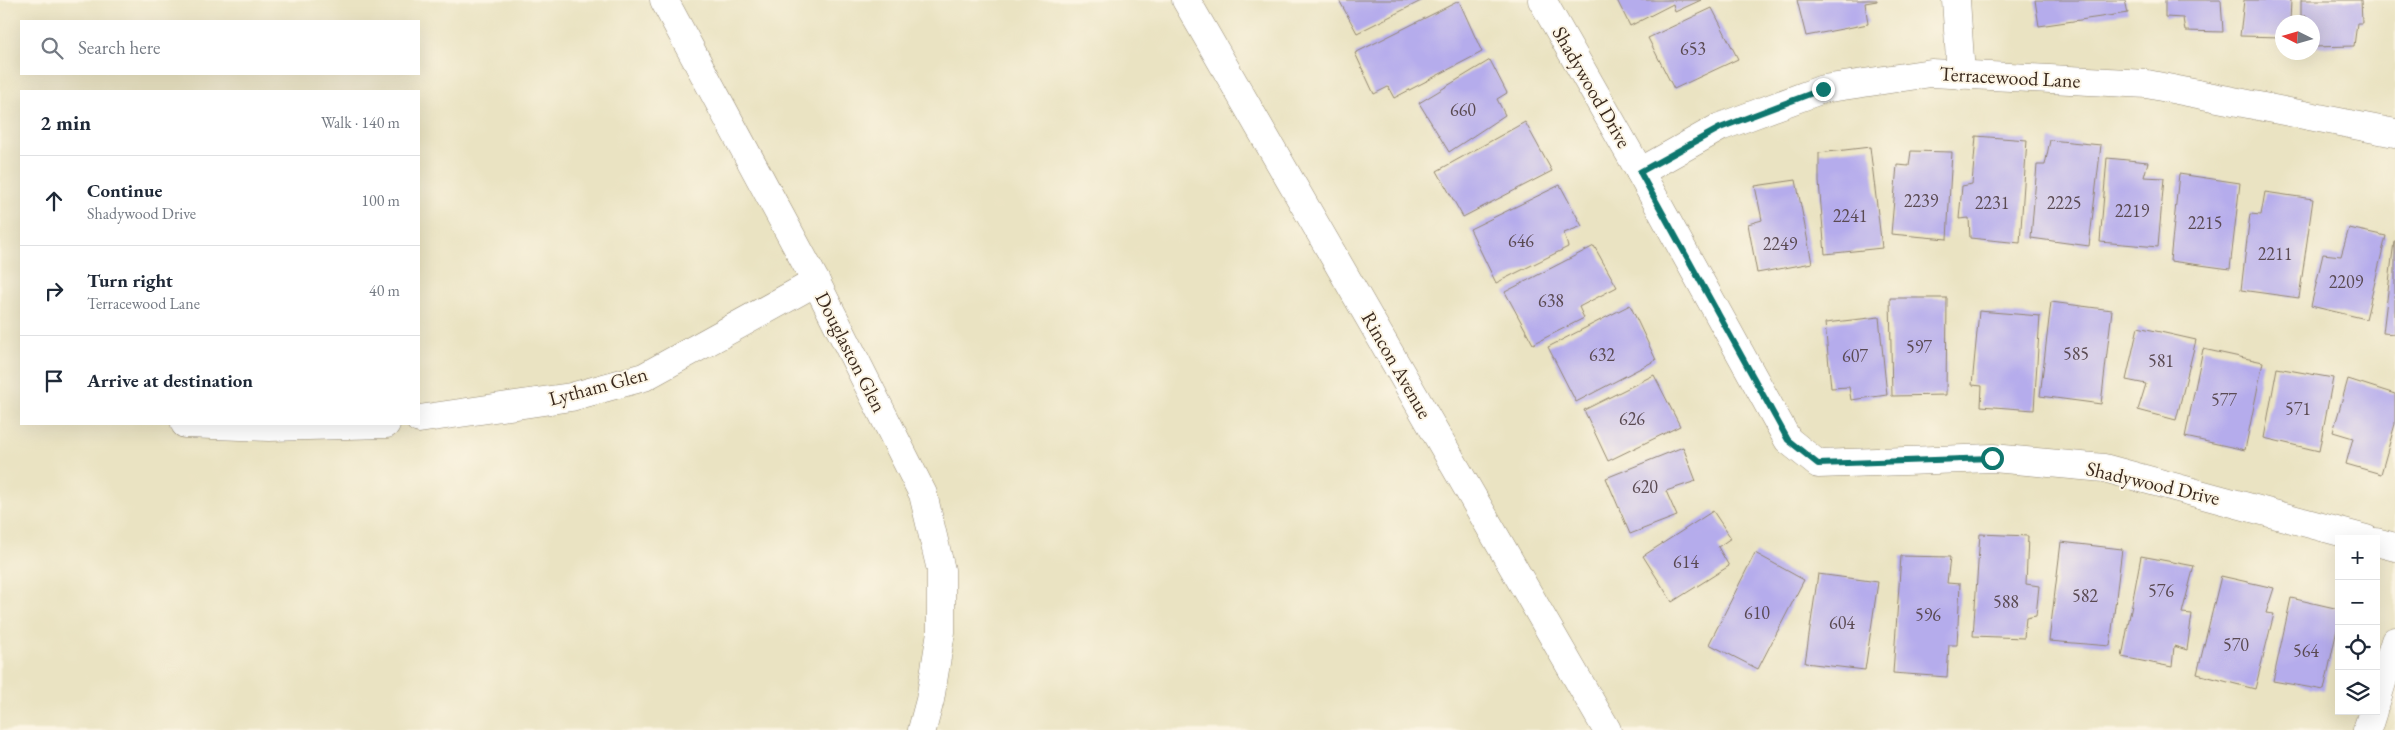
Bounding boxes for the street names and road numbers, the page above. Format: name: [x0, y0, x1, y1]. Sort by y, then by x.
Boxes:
street label: Shadywood Drive: [1547, 21, 1637, 153]
street label: Terracewood Lane: [1939, 60, 2081, 94]
street label: Douglaston Glen: [809, 287, 893, 417]
street label: Rincon Avenue: [1356, 307, 1438, 423]
street label: Lytham Glen: [546, 360, 651, 412]
street label: Shadywood Drive: [2084, 455, 2223, 511]

